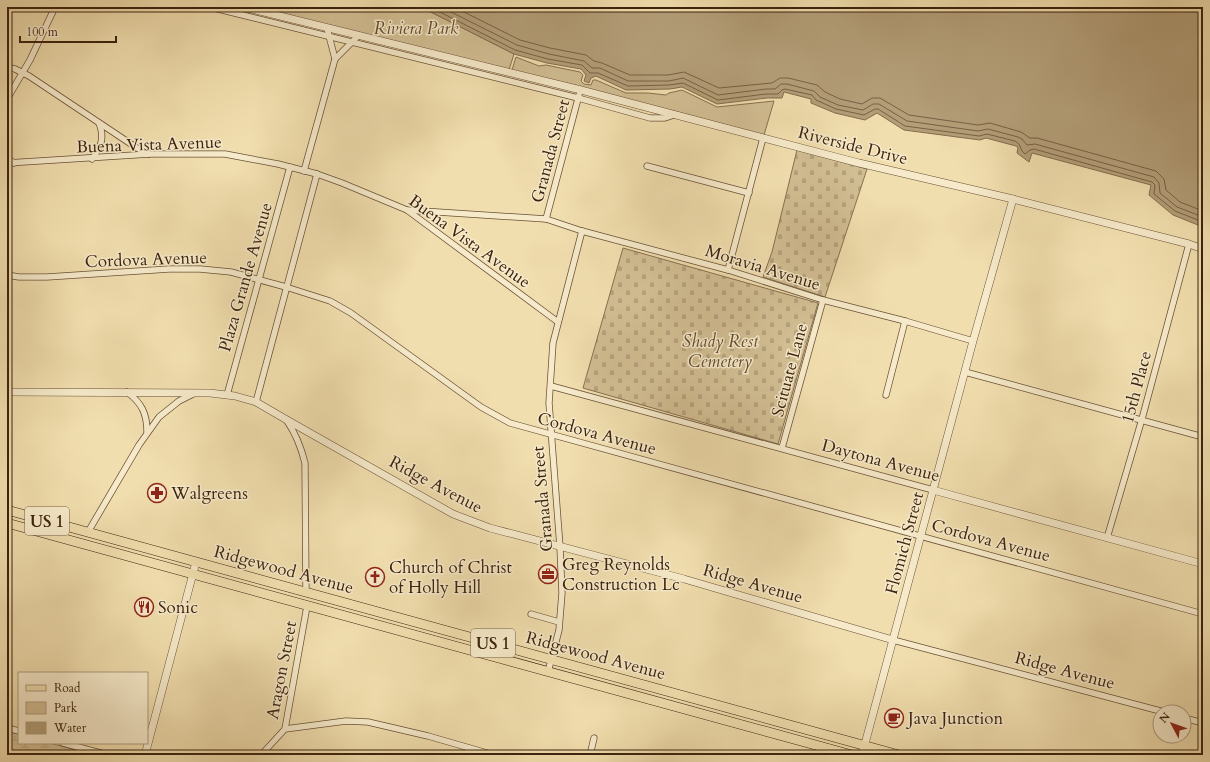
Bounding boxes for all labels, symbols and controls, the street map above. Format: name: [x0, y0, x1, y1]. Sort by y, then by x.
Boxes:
park label: Riviera Park: [374, 17, 459, 40]
scale bar: [20, 18, 116, 44]
text: 100 m: [26, 24, 59, 40]
street label: Granada Street: [526, 96, 575, 205]
street label: Riverside Drive: [796, 121, 910, 170]
street label: Buena Vista Avenue: [76, 130, 222, 159]
street label: Buena Vista Avenue: [404, 189, 535, 293]
street label: Plaza Grande Avenue: [213, 200, 278, 354]
street label: Moravia Avenue: [703, 239, 823, 296]
street label: Cordova Avenue: [85, 246, 208, 273]
street label: Scituate Lane: [766, 321, 813, 419]
park label: Shady Rest Cemetery: [682, 330, 759, 373]
street label: 15th Place: [1116, 348, 1157, 426]
street label: Cordova Avenue: [535, 407, 659, 460]
street label: Daytona Avenue: [819, 434, 942, 487]
street label: Granada Street: [526, 445, 559, 553]
street label: Ridge Avenue: [385, 450, 486, 519]
pharmacy icon: Walgreens: [146, 482, 168, 504]
place label: Walgreens: [170, 482, 248, 505]
street label: Flomich Street: [880, 489, 929, 597]
road number: US 1: [25, 507, 69, 535]
street label: Cordova Avenue: [929, 514, 1053, 567]
street label: Ridgewood Avenue: [212, 540, 356, 599]
place label: Greg Reynolds Construction Lc: [562, 553, 680, 596]
place label: Church of Christ of Holly Hill: [389, 556, 512, 599]
street label: Ridge Avenue: [700, 558, 805, 609]
office icon: Greg Reynolds Construction Lc: [537, 563, 559, 585]
church icon: Church of Christ of Holly Hill: [364, 566, 386, 588]
restaurant icon: Sonic: [133, 596, 155, 618]
place label: Sonic: [158, 596, 198, 619]
street label: Aragon Street: [261, 618, 302, 721]
street label: Ridgewood Avenue: [524, 626, 668, 685]
road number: US 1: [471, 629, 515, 657]
street label: Ridge Avenue: [1012, 646, 1117, 695]
legend: [18, 672, 148, 744]
text: Road: [54, 680, 81, 696]
text: Park: [54, 700, 78, 716]
north arrow: [1152, 704, 1192, 744]
cafe icon: Java Junction: [883, 707, 905, 729]
place label: Java Junction: [905, 707, 1003, 730]
text: N: [1156, 709, 1174, 726]
text: Water: [53, 720, 87, 736]

